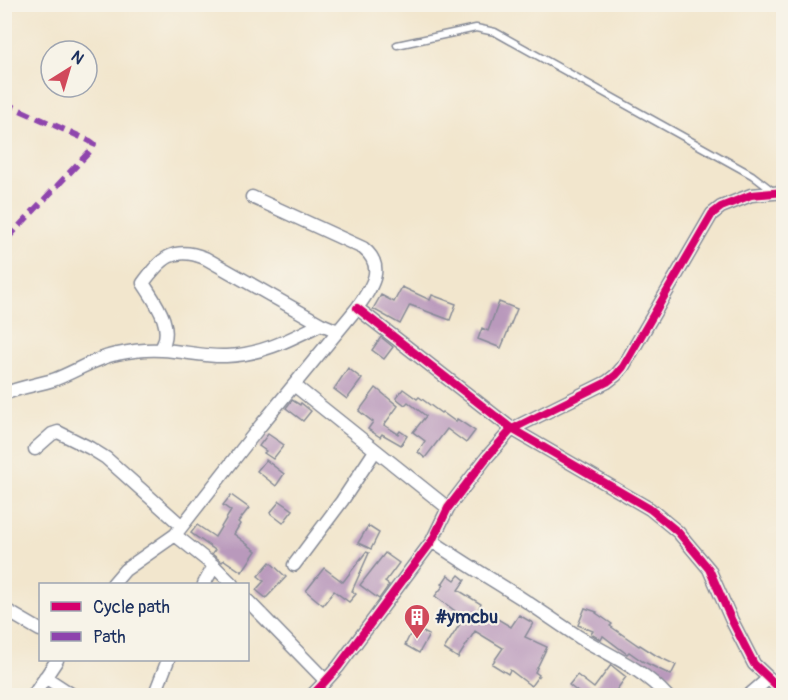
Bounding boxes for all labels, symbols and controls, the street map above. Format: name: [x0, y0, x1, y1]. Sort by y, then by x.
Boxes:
north arrow: [39, 39, 99, 99]
text: N: [67, 47, 88, 69]
legend: [39, 583, 249, 661]
text: Cycle path: [93, 596, 170, 619]
building icon: #ymcbu: [402, 602, 432, 640]
place label: #ymcbu: [435, 606, 498, 629]
text: Path: [93, 626, 126, 649]

